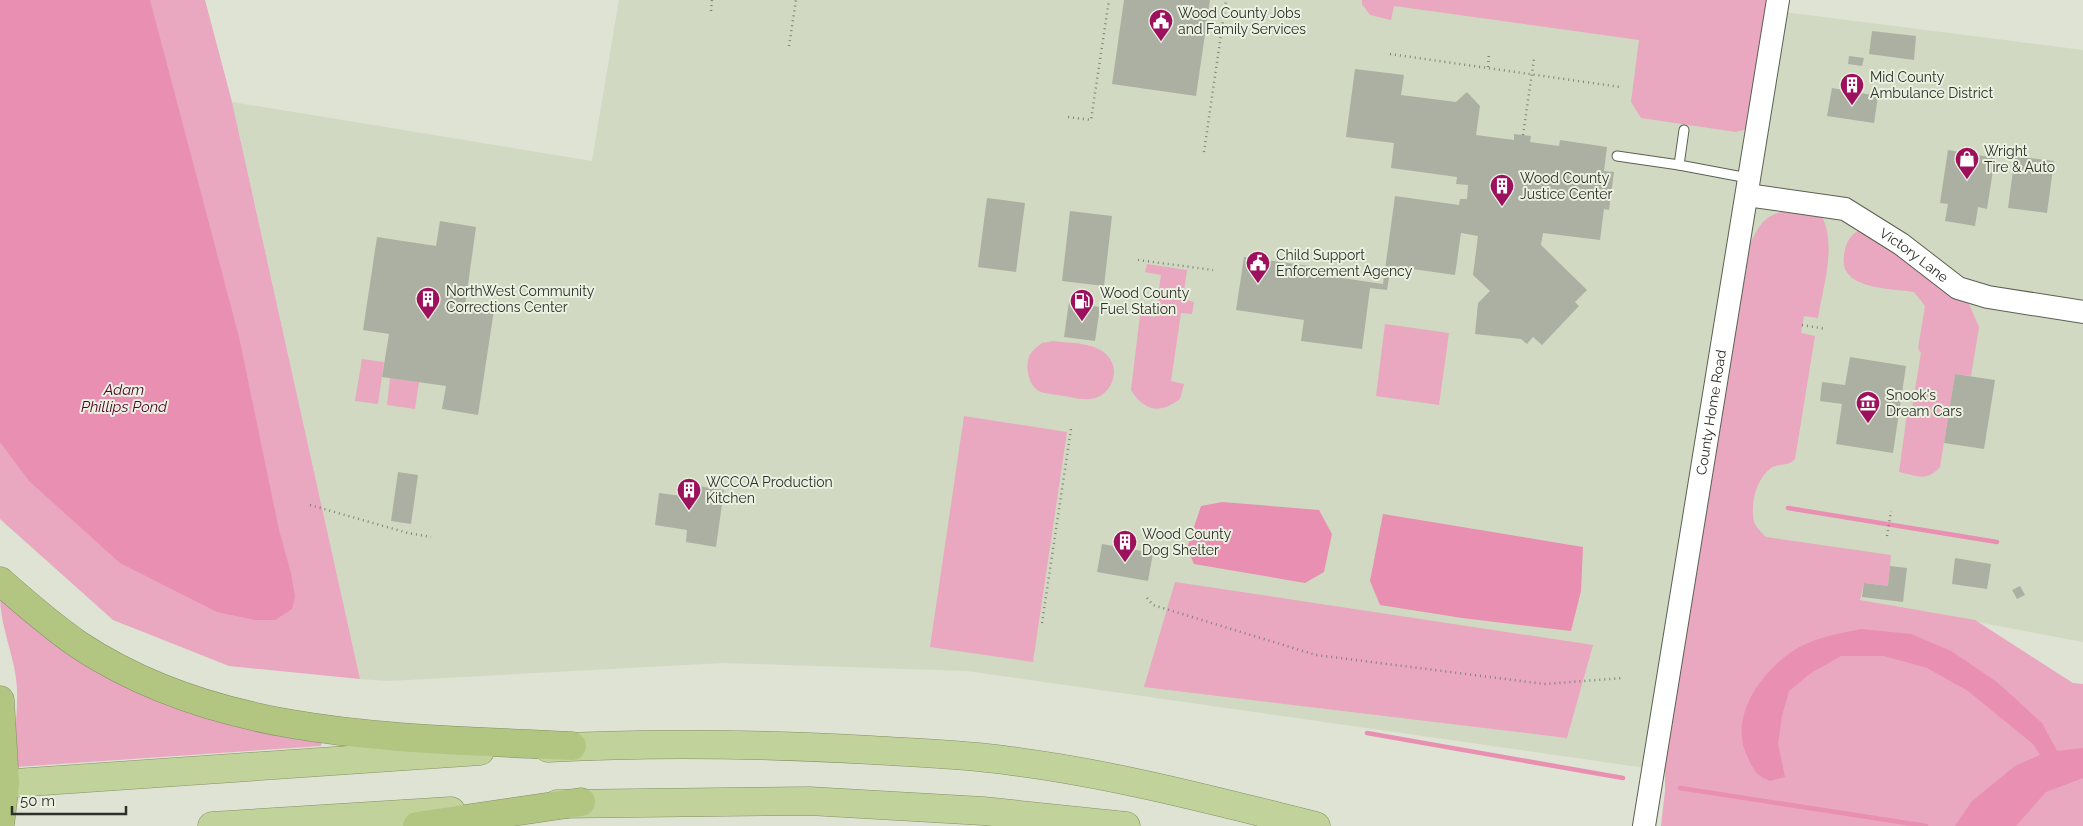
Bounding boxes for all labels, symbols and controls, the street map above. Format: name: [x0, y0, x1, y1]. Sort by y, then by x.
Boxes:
place label: Wood County Jobs and Family Services: [1178, 5, 1306, 37]
public building icon: Wood County Jobs and Family Services: [1148, 8, 1174, 42]
place label: Mid County Ambulance District: [1870, 69, 1993, 101]
building icon: Mid County Ambulance District: [1839, 72, 1865, 106]
place label: Wright Tire & Auto: [1984, 143, 2055, 175]
shop icon: Wright Tire & Auto: [1954, 146, 1980, 180]
place label: Wood County Justice Center: [1520, 170, 1613, 202]
building icon: Wood County Justice Center: [1489, 173, 1515, 207]
street label: Victory Lane: [1877, 225, 1951, 285]
place label: Child Support Enforcement Agency: [1276, 247, 1413, 279]
public building icon: Child Support Enforcement Agency: [1245, 250, 1271, 284]
place label: NorthWest Community Corrections Center: [446, 283, 595, 315]
place label: Wood County Fuel Station: [1100, 285, 1190, 317]
building icon: NorthWest Community Corrections Center: [415, 286, 441, 320]
fuel station icon: Wood County Fuel Station: [1069, 288, 1095, 322]
street label: County Home Road: [1693, 349, 1729, 476]
water label: Adam Phillips Pond: [81, 381, 168, 416]
place label: Snook's Dream Cars: [1886, 387, 1962, 419]
museum icon: Snook's Dream Cars: [1855, 390, 1881, 424]
place label: WCCOA Production Kitchen: [706, 474, 833, 506]
building icon: WCCOA Production Kitchen: [676, 477, 702, 511]
place label: Wood County Dog Shelter: [1142, 526, 1232, 558]
building icon: Wood County Dog Shelter: [1112, 529, 1138, 563]
scale bar: [12, 784, 126, 816]
text: 50 m: [20, 792, 55, 810]

